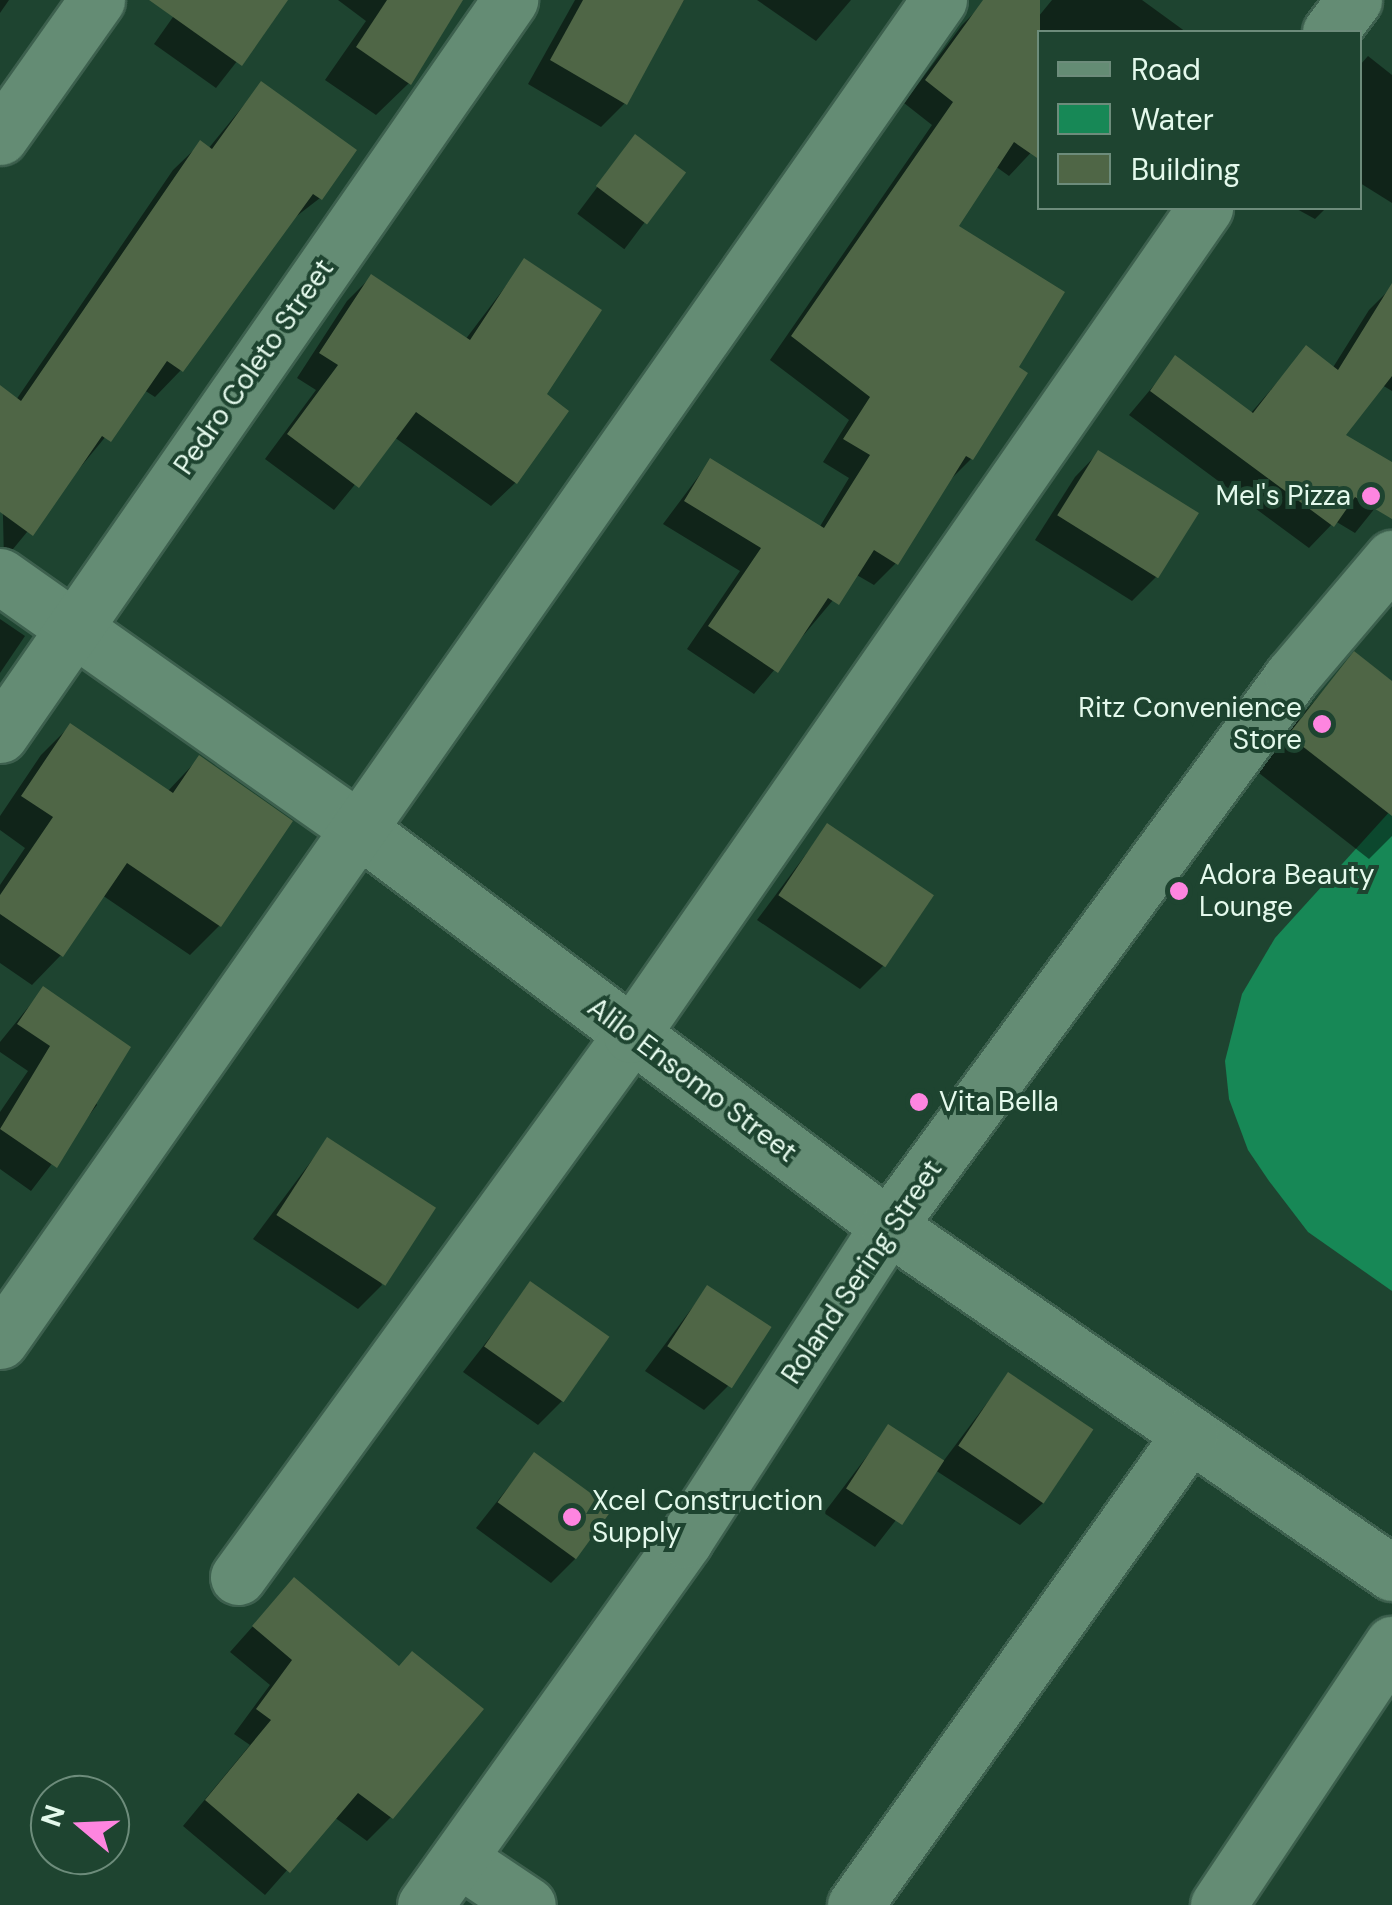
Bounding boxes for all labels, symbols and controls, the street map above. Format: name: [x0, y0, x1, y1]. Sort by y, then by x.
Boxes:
legend: [1037, 30, 1362, 210]
text: Road: [1131, 50, 1201, 89]
text: Water: [1131, 100, 1214, 139]
text: Building: [1131, 150, 1240, 189]
street label: Pedro Coleto Street: [167, 253, 341, 481]
place label: Mel's Pizza: [1216, 479, 1351, 513]
marker: Mel's Pizza: [1360, 485, 1382, 507]
place label: Ritz Convenience Store: [1078, 691, 1302, 757]
marker: Ritz Convenience Store: [1311, 713, 1333, 735]
place label: Adora Beauty Lounge: [1199, 858, 1375, 924]
marker: Adora Beauty Lounge: [1168, 880, 1190, 902]
street label: Alilo Ensomo Street: [581, 991, 803, 1169]
place label: Vita Bella: [939, 1085, 1059, 1119]
marker: Vita Bella: [908, 1091, 930, 1113]
street label: Roland Sering Street: [775, 1154, 949, 1390]
place label: Xcel Construction Supply: [592, 1484, 823, 1550]
marker: Xcel Construction Supply: [561, 1506, 583, 1528]
north arrow: [30, 1775, 130, 1875]
text: N: [32, 1800, 74, 1831]

